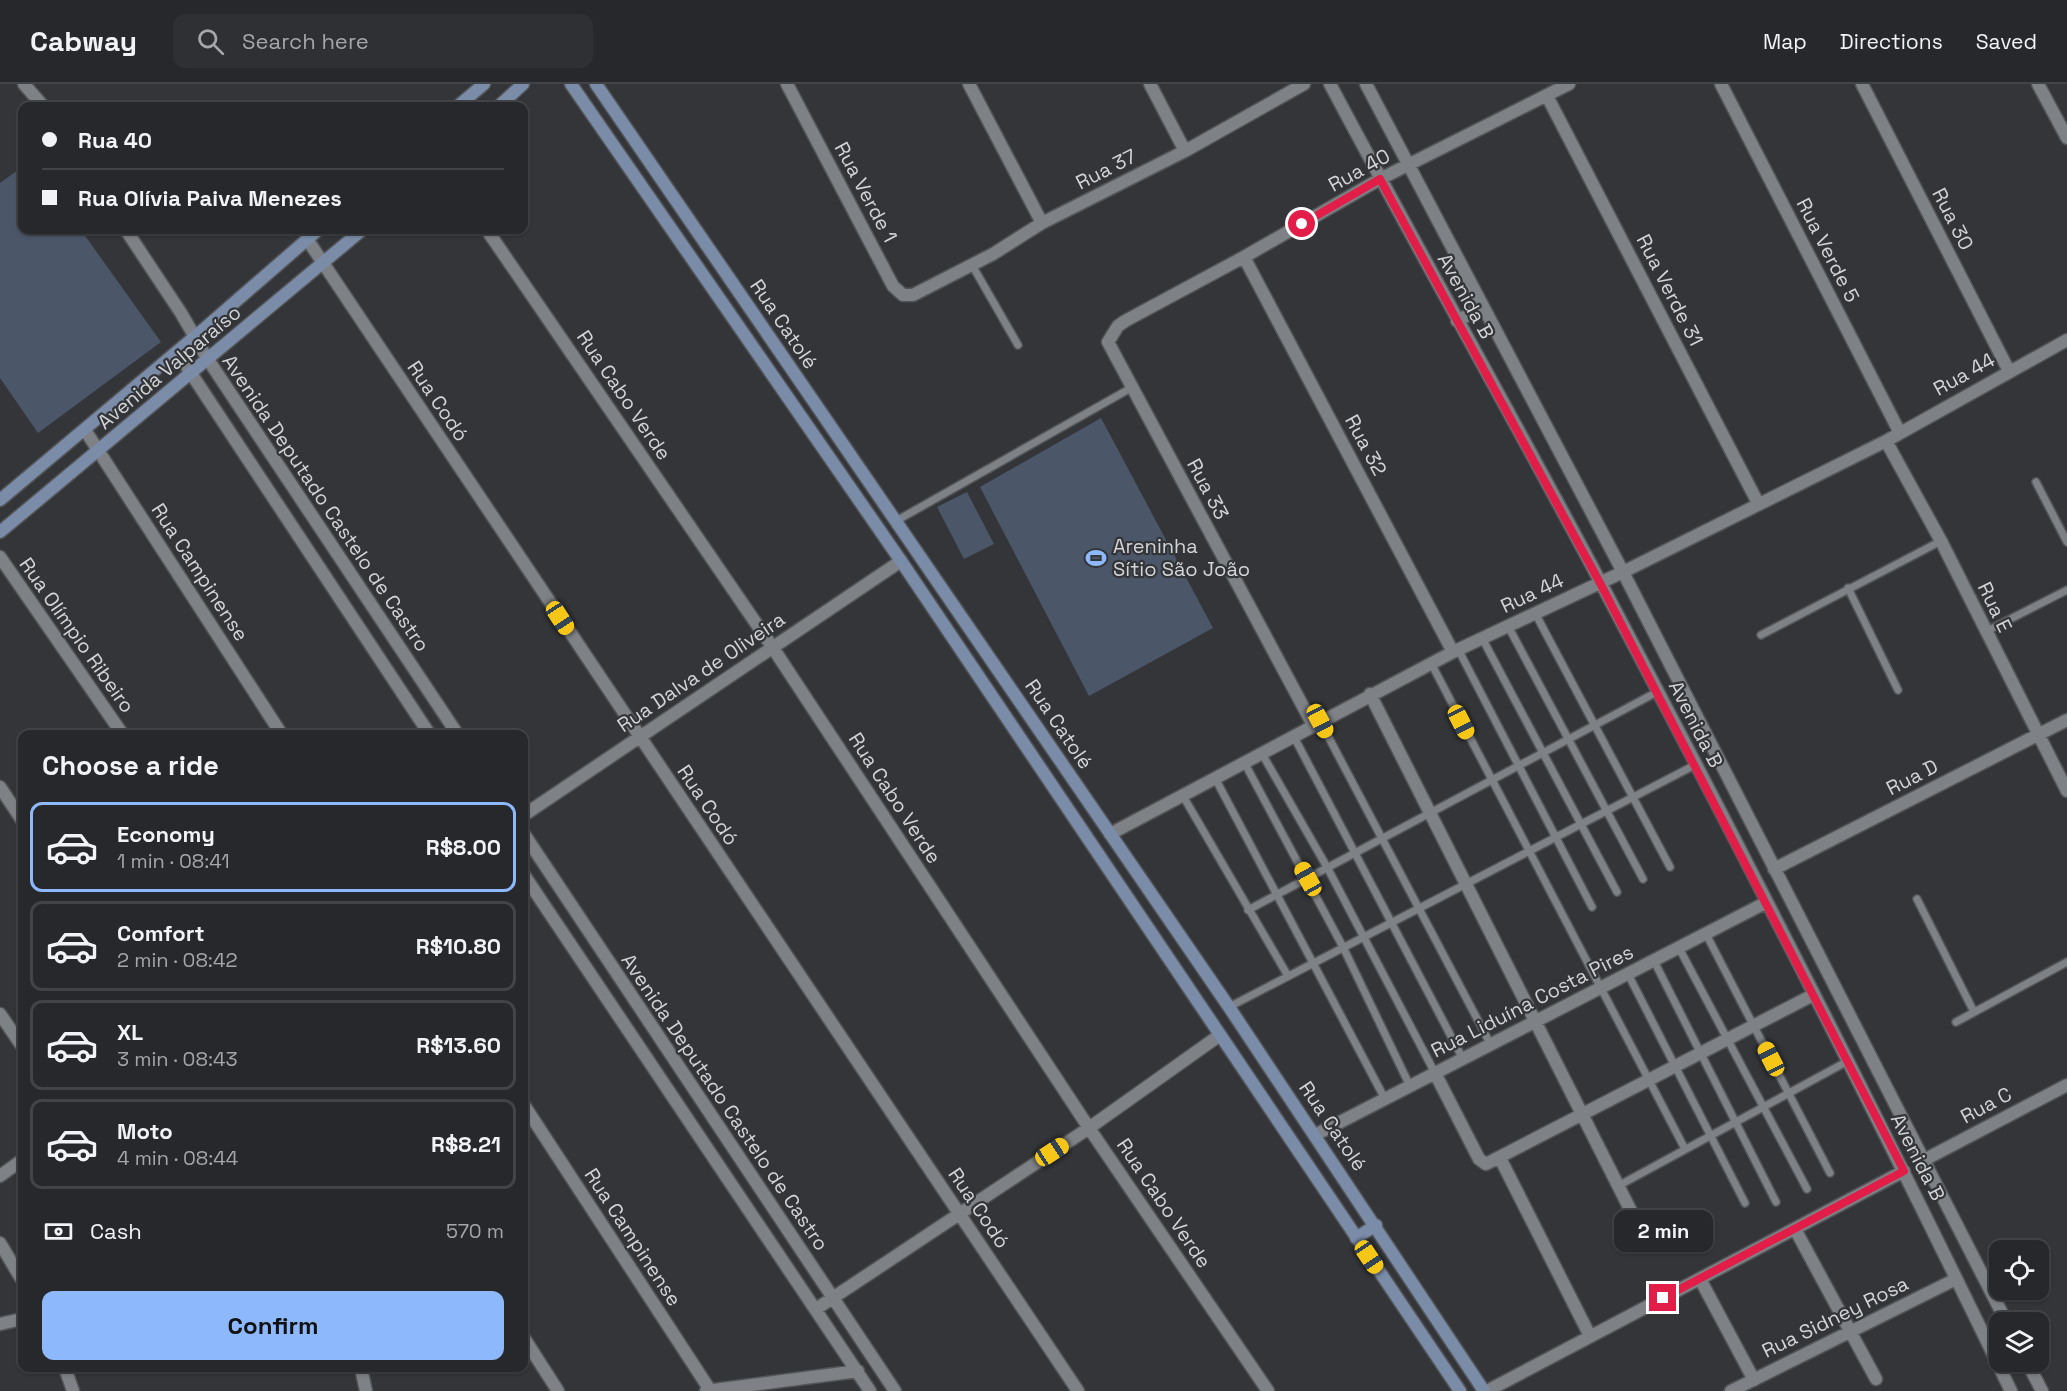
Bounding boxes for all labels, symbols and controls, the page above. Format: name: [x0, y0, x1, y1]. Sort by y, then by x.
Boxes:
search box: [173, 14, 593, 68]
text: Cabway: [30, 23, 137, 59]
icon: search: [194, 25, 227, 58]
text: Search here: [242, 27, 369, 55]
text: Map: [1763, 28, 1807, 55]
text: Directions: [1840, 28, 1943, 55]
text: Saved: [1976, 28, 2037, 55]
text: Rua 40: [78, 126, 152, 154]
street label: Rua Verde 1: [829, 137, 903, 247]
street label: Rua 40: [1323, 142, 1395, 198]
street label: Rua 37: [1071, 143, 1141, 195]
text: Rua Olívia Paiva Menezes: [78, 184, 342, 212]
street label: Rua 30: [1926, 184, 1980, 254]
street label: Rua Verde 5: [1791, 193, 1865, 307]
route start: [1288, 210, 1315, 237]
street label: Rua Verde 31: [1631, 230, 1709, 350]
street label: Avenida B: [1432, 248, 1500, 344]
street label: Rua Catolé: [744, 274, 824, 374]
street label: Avenida Valparaíso: [92, 299, 246, 435]
street label: Rua Cabo Verde: [571, 325, 677, 465]
street label: Rua 44: [1929, 347, 1999, 401]
street label: Avenida Deputado Castelo de Castro: [217, 349, 435, 657]
street label: Rua Codó: [402, 356, 474, 446]
street label: Rua 32: [1339, 410, 1393, 480]
street label: Rua 33: [1181, 454, 1235, 524]
street label: Rua Campinense: [146, 498, 254, 646]
place label: Areninha Sítio São João: [1113, 533, 1250, 582]
sports icon: Areninha Sítio São João: [1084, 546, 1108, 570]
street label: Rua Olímpio Ribeiro: [14, 552, 140, 718]
street label: Rua 44: [1496, 567, 1568, 619]
street label: Rua E: [1972, 578, 2018, 636]
car: [543, 598, 577, 638]
street label: Rua Dalva de Oliveira: [612, 606, 790, 738]
street label: Rua Catolé: [1019, 674, 1099, 774]
street label: Avenida B: [1663, 676, 1729, 772]
car: [1304, 701, 1336, 741]
car: [1445, 702, 1477, 742]
street label: Rua Cabo Verde: [843, 727, 947, 869]
text: Choose a ride: [42, 748, 219, 783]
street label: Rua D: [1882, 753, 1942, 801]
street label: Rua Codó: [672, 760, 744, 850]
icon: car: [45, 820, 99, 874]
text: Economy: [117, 820, 215, 848]
text: R$8.00: [426, 833, 501, 861]
text: 1 min · 08:41: [117, 848, 230, 874]
car: [1291, 859, 1325, 899]
icon: car: [45, 919, 99, 973]
text: Comfort: [117, 919, 205, 947]
text: R$10.80: [416, 932, 501, 960]
street label: Rua Liduína Costa Pires: [1426, 939, 1638, 1063]
text: 2 min · 08:42: [117, 947, 237, 973]
street label: Avenida Deputado Castelo de Castro: [616, 948, 834, 1256]
icon: car: [45, 1018, 99, 1072]
text: XL: [117, 1018, 143, 1046]
text: R$13.60: [416, 1031, 501, 1059]
car: [1755, 1039, 1787, 1079]
text: 3 min · 08:43: [117, 1046, 238, 1072]
street label: Rua Catolé: [1293, 1076, 1373, 1176]
street label: Rua C: [1956, 1081, 2016, 1129]
street label: Avenida B: [1885, 1109, 1951, 1205]
icon: car: [45, 1117, 99, 1171]
text: Moto: [117, 1117, 173, 1145]
text: R$8.21: [431, 1130, 501, 1158]
street label: Rua Cabo Verde: [1111, 1133, 1217, 1273]
car: [1032, 1135, 1072, 1169]
text: 4 min · 08:44: [117, 1145, 238, 1171]
street label: Rua Campinense: [579, 1163, 687, 1311]
street label: Rua Codó: [943, 1163, 1015, 1253]
callout: 2 min: [1614, 1211, 1712, 1253]
icon: cash: [42, 1215, 75, 1248]
text: Cash: [90, 1217, 142, 1245]
text: 570 m: [446, 1218, 504, 1244]
text: 2 min: [1638, 1218, 1689, 1244]
car: [1351, 1237, 1387, 1277]
map controls: [1989, 1240, 2049, 1372]
button: locate: [1989, 1240, 2049, 1300]
street label: Rua Sidney Rosa: [1757, 1270, 1913, 1364]
route end: [1649, 1284, 1676, 1311]
button: Confirm: [42, 1291, 504, 1360]
button: layers: [1989, 1312, 2049, 1372]

